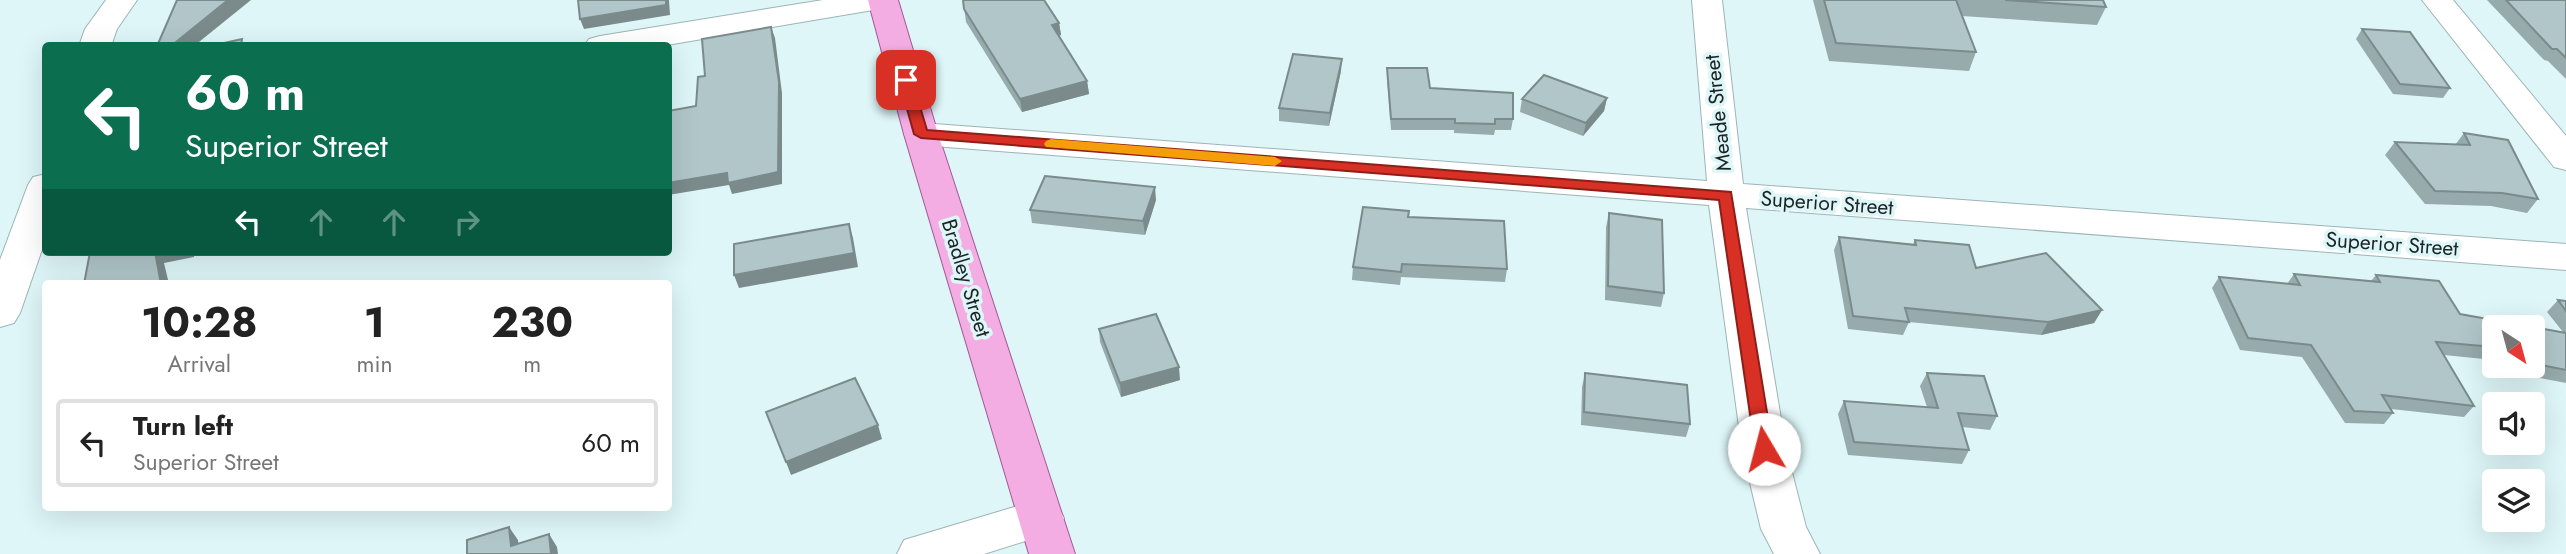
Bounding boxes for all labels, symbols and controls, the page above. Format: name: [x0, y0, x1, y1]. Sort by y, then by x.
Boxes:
pin: [876, 50, 936, 110]
street label: Meade Street: [1697, 53, 1739, 173]
text: 60 m: [185, 58, 305, 128]
icon: arrive: [887, 61, 925, 99]
icon: left: [70, 70, 161, 161]
text: Superior Street: [185, 123, 388, 169]
street label: Superior Street: [1760, 183, 1894, 223]
icon: left: [229, 203, 267, 241]
icon: ahead: [302, 203, 340, 241]
icon: ahead: [375, 203, 413, 241]
icon: right: [448, 203, 486, 241]
street label: Bradley Street: [934, 215, 998, 341]
street label: Superior Street: [2325, 224, 2459, 264]
text: 10:28: [141, 292, 258, 353]
text: 1: [364, 292, 385, 353]
text: 230: [492, 292, 573, 353]
north arrow: [2482, 315, 2544, 378]
map controls: [2482, 315, 2545, 532]
text: Arrival: [168, 347, 231, 381]
text: min: [357, 347, 393, 381]
text: m: [523, 347, 541, 381]
button: sound: [2482, 392, 2545, 455]
text: Turn left: [133, 407, 233, 445]
position arrow: [1727, 412, 1801, 486]
icon: left: [74, 424, 112, 462]
text: 60 m: [581, 424, 640, 462]
text: Superior Street: [133, 445, 279, 479]
button: layers: [2482, 469, 2545, 532]

